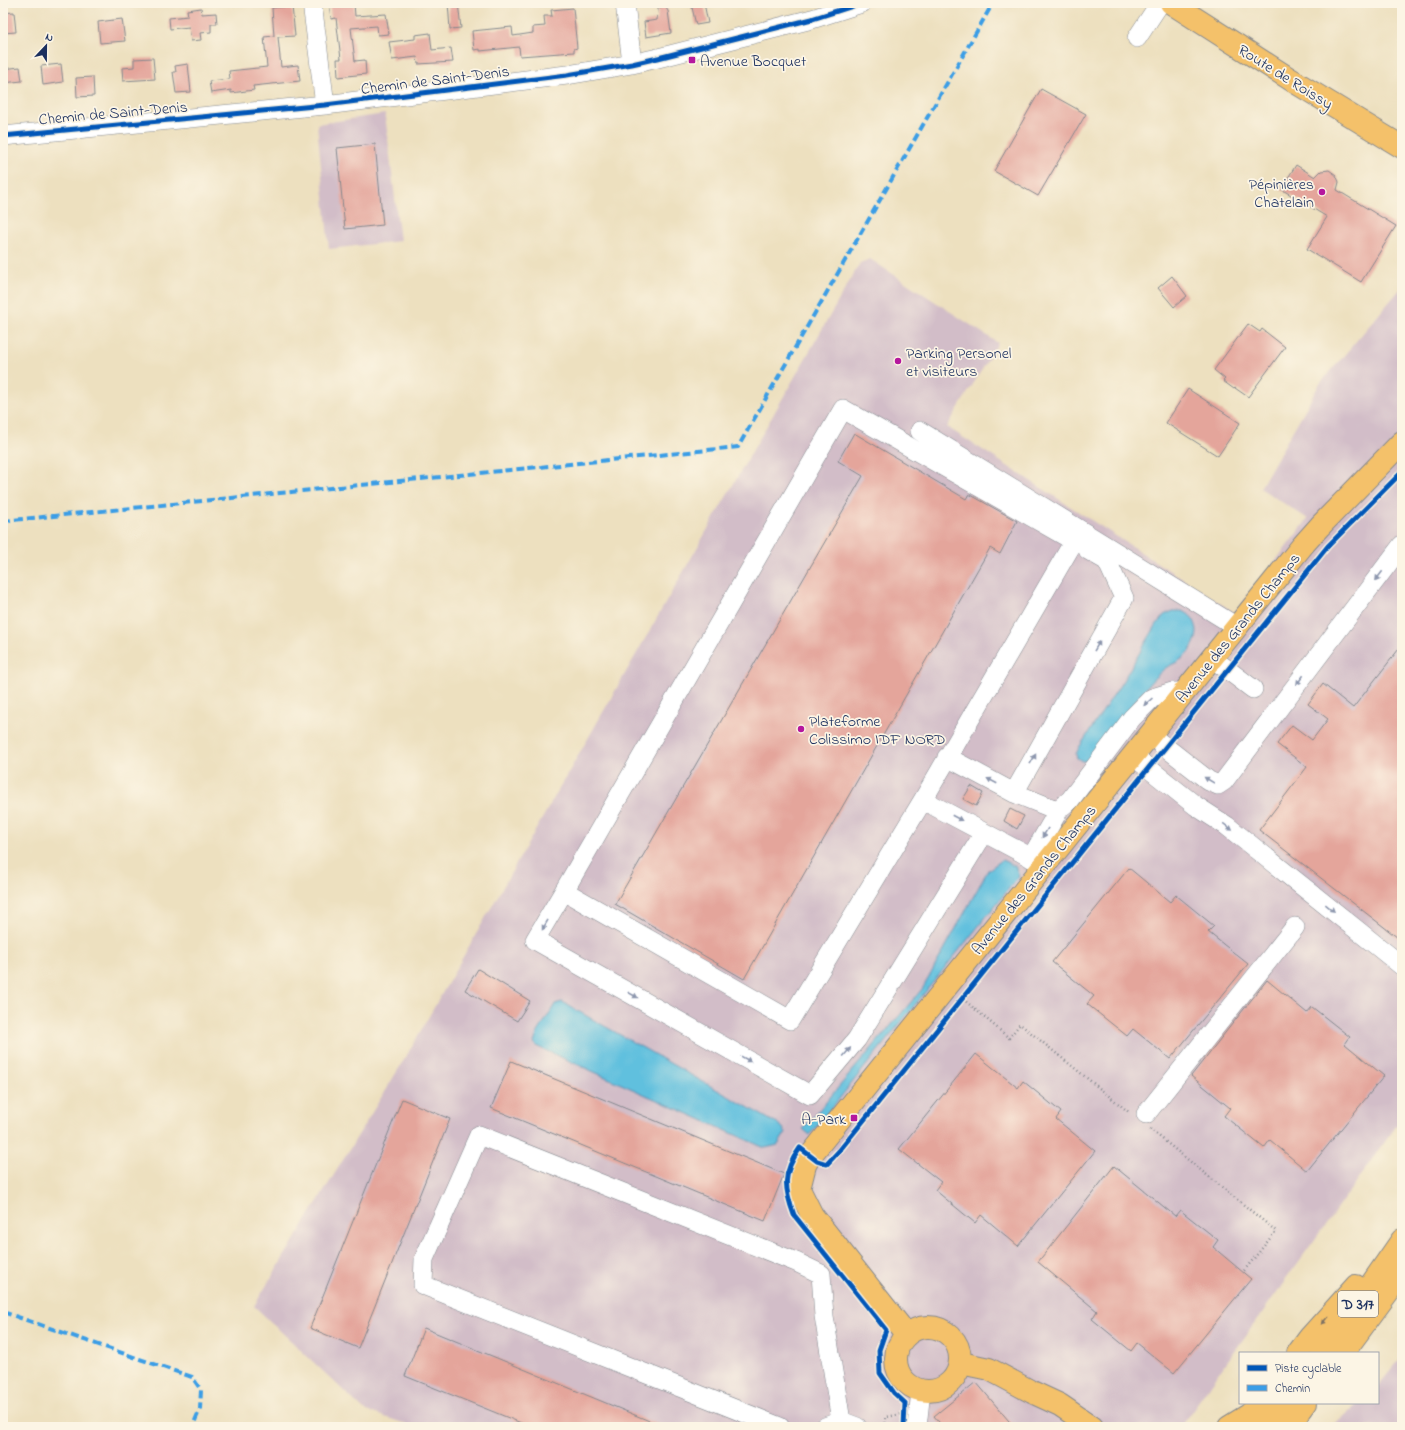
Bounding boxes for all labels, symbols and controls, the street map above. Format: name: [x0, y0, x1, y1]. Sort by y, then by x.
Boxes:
north arrow: [26, 26, 66, 66]
text: N: [43, 29, 56, 46]
street label: Route de Roissy: [1233, 39, 1337, 117]
place label: Avenue Bocquet: [700, 50, 807, 74]
marker: Avenue Bocquet: [687, 55, 697, 65]
street label: Chemin de Saint-Denis: [359, 60, 511, 102]
street label: Chemin de Saint-Denis: [38, 96, 189, 132]
place label: Pépinières Chatelain: [1249, 173, 1314, 215]
marker: Pépinières Chatelain: [1317, 187, 1327, 197]
place label: Parking Personel et visiteurs: [906, 342, 1012, 384]
marker: Parking Personel et visiteurs: [893, 356, 903, 366]
street label: Avenue des Grands Champs: [1170, 548, 1307, 709]
one-way arrow: [1374, 571, 1383, 582]
one-way arrow: [1094, 640, 1100, 652]
one-way arrow: [1296, 675, 1304, 685]
one-way arrow: [1143, 698, 1153, 707]
place label: Plateforme Colissimo IDF NORD: [809, 710, 946, 752]
marker: Plateforme Colissimo IDF NORD: [796, 724, 806, 734]
one-way arrow: [1029, 753, 1036, 765]
one-way arrow: [1204, 776, 1214, 784]
one-way arrow: [986, 778, 998, 785]
street label: Avenue des Grands Champs: [966, 800, 1103, 961]
one-way arrow: [951, 815, 963, 822]
one-way arrow: [1223, 823, 1234, 831]
one-way arrow: [1042, 827, 1049, 839]
one-way arrow: [1325, 904, 1336, 912]
one-way arrow: [541, 919, 548, 931]
one-way arrow: [627, 992, 639, 999]
one-way arrow: [842, 1046, 851, 1057]
one-way arrow: [740, 1056, 752, 1062]
place label: A-Park: [801, 1108, 847, 1132]
marker: A-Park: [849, 1113, 859, 1123]
road number: D 317: [1338, 1291, 1378, 1317]
one-way arrow: [1321, 1315, 1330, 1325]
legend: [1239, 1352, 1379, 1404]
text: Piste cyclable: [1275, 1360, 1342, 1379]
text: Chemin: [1275, 1380, 1310, 1398]

